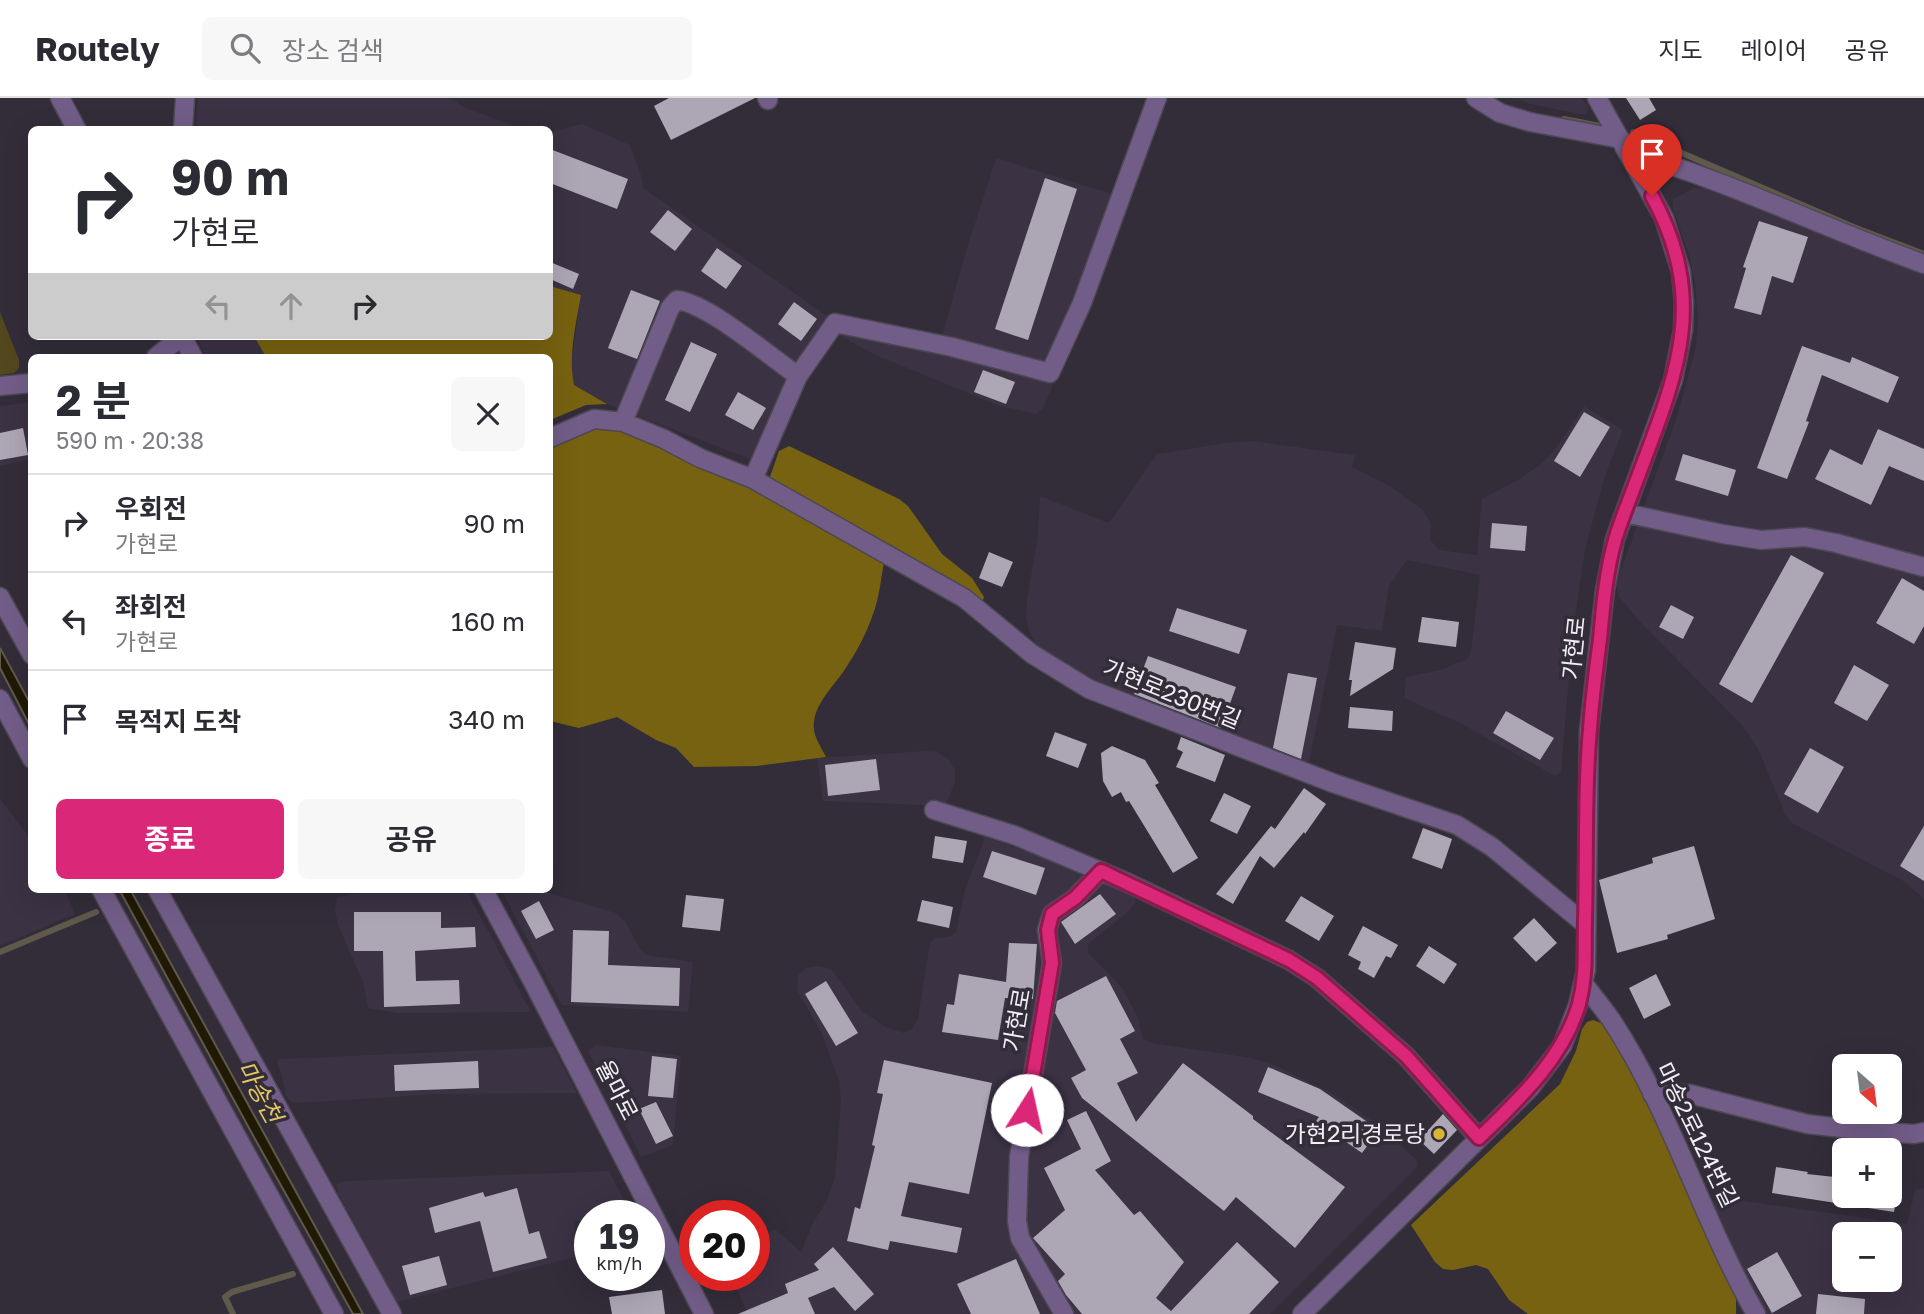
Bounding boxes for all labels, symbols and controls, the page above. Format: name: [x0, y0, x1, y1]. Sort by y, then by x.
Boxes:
search box: [202, 17, 692, 80]
text: Routely: [35, 29, 160, 68]
icon: search: [226, 29, 264, 67]
text: 장소 검색: [282, 35, 384, 66]
text: 지도: [1658, 35, 1703, 64]
text: 레이어: [1741, 35, 1807, 64]
text: 공유: [1845, 35, 1889, 64]
pin: [1622, 124, 1682, 196]
icon: arrive: [1633, 135, 1671, 173]
text: 90 m: [171, 147, 289, 206]
icon: right: [56, 154, 147, 245]
text: 가현로: [171, 213, 259, 251]
icon: left: [199, 287, 237, 325]
icon: ahead: [272, 287, 310, 325]
icon: right: [345, 287, 383, 325]
text: 2 분: [56, 375, 131, 425]
button: close: [451, 377, 525, 451]
text: 590 m · 20:38: [56, 426, 204, 454]
text: 우회전: [115, 493, 187, 524]
icon: right: [56, 504, 94, 542]
text: 90 m: [464, 508, 525, 539]
text: 가현로: [115, 529, 178, 557]
text: 좌회전: [115, 591, 187, 622]
icon: left: [56, 602, 94, 640]
text: 160 m: [451, 606, 525, 637]
street label: 가현로: [1556, 615, 1590, 681]
text: 가현로: [115, 627, 178, 655]
street label: 가현로230번길: [1099, 653, 1246, 734]
icon: arrive: [56, 700, 94, 738]
text: 340 m: [448, 704, 525, 735]
text: 목적지 도착: [115, 706, 241, 737]
button: 종료: [56, 799, 284, 879]
button: 공유: [298, 799, 525, 879]
street label: 가현로: [997, 986, 1035, 1054]
north arrow: [1832, 1054, 1902, 1124]
map controls: [1832, 1054, 1902, 1292]
water label: 마송천: [232, 1055, 290, 1130]
street label: 율마로: [591, 1055, 645, 1124]
street label: 마송2로124번길: [1651, 1058, 1745, 1212]
position arrow: [990, 1073, 1064, 1147]
place label: 가현2리경로당: [1285, 1119, 1425, 1147]
marker: 가현2리경로당: [1431, 1126, 1447, 1142]
button: +: [1832, 1138, 1902, 1208]
speed limit sign: 20: [679, 1200, 770, 1291]
text: 19: [599, 1215, 640, 1257]
button: −: [1832, 1222, 1902, 1292]
text: km/h: [597, 1252, 642, 1274]

